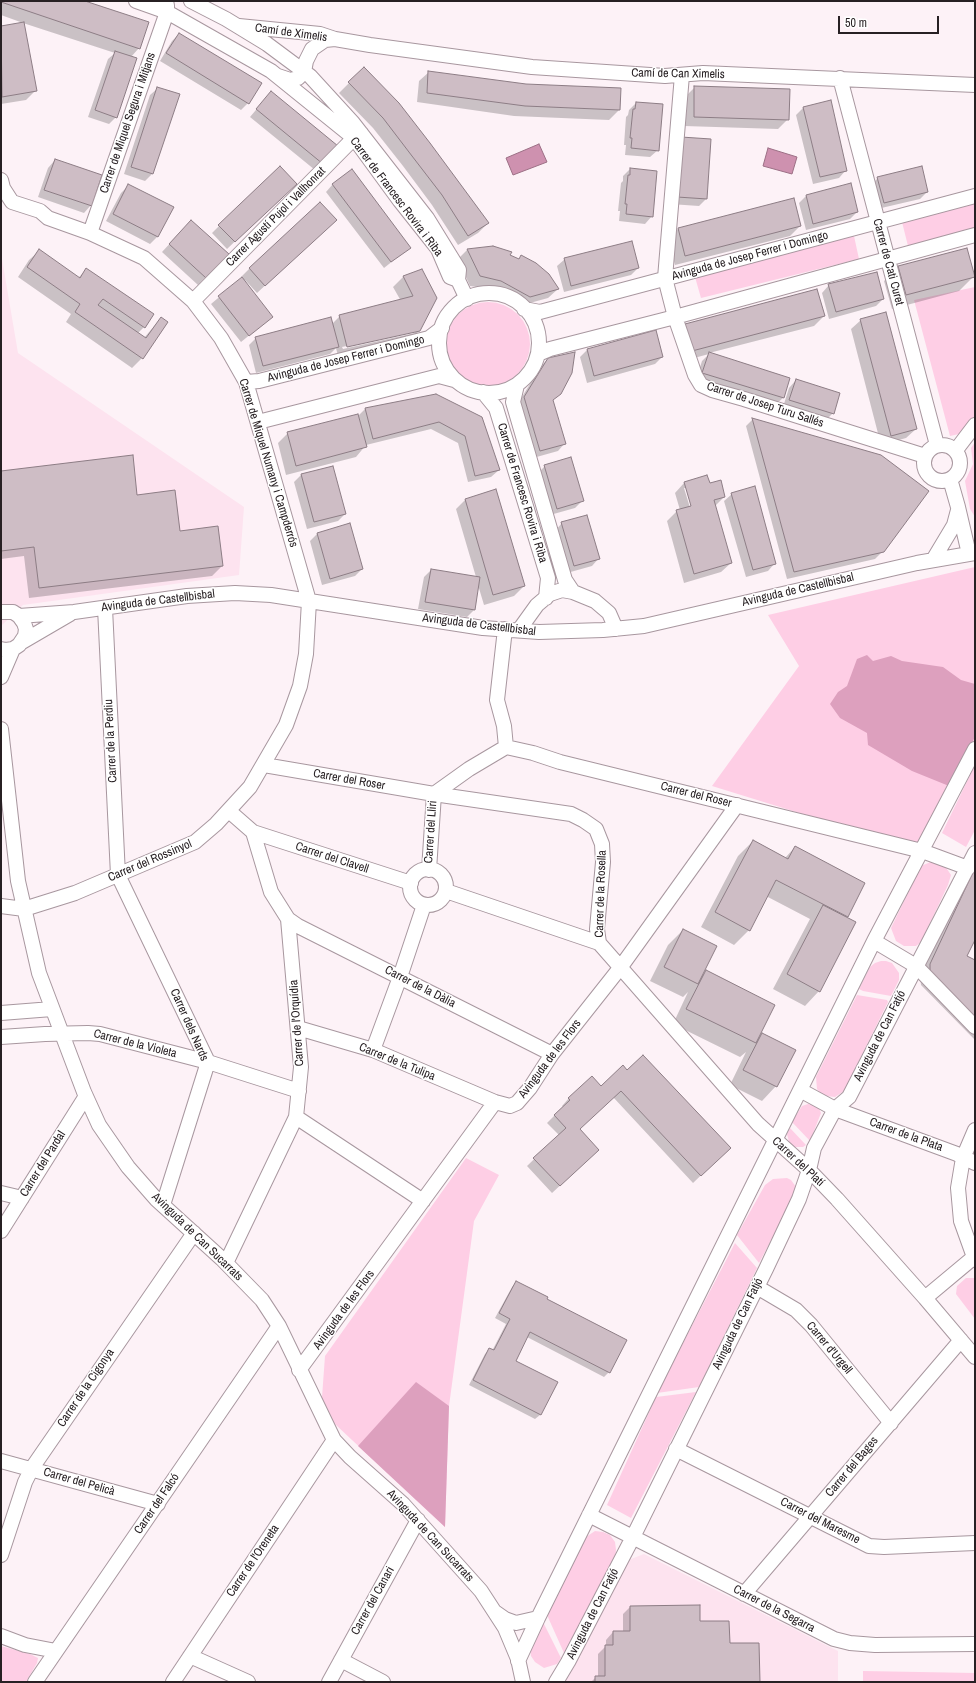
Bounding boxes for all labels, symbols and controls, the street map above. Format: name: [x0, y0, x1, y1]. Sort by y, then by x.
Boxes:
scale bar: [840, 8, 941, 34]
text: 50 m: [845, 15, 867, 31]
street label: Camí de Ximelis: [254, 21, 328, 45]
street label: Carrer de Miquel Segura i Mitjans: [97, 51, 159, 195]
street label: Camí de Can Ximelis: [631, 66, 725, 82]
street label: Carrer de Francesc Rovira i Riba: [346, 135, 446, 259]
street label: Carrer Agustí Pujol i Vallhonrat: [223, 164, 329, 270]
street label: Carrer de Cati Curet: [870, 217, 906, 307]
street label: Avinguda de Josep Ferrer i Domingo: [670, 228, 830, 284]
street label: Avinguda de Josep Ferrer i Domingo: [266, 333, 426, 385]
street label: Carrer de Miquel Numany i Campderrós: [235, 377, 301, 549]
street label: Carrer de Josep Turu Sallés: [705, 379, 825, 431]
street label: Carrer de Francesc Rovira i Riba: [494, 421, 550, 565]
street label: Avinguda de Castellbisbal: [741, 570, 855, 610]
street label: Avinguda de Castellbisbal: [100, 587, 216, 615]
street label: Avinguda de Castellbisbal: [421, 611, 537, 639]
street label: Carrer de la Perdiu: [102, 699, 120, 783]
street label: Carrer del Roser: [312, 767, 386, 793]
street label: Carrer del Roser: [659, 779, 733, 811]
street label: Carrer del Lliri: [422, 800, 440, 864]
street label: Carrer del Rossinyol: [106, 837, 194, 885]
street label: Carrer del Clavell: [294, 839, 370, 877]
street label: Carrer de la Rosella: [592, 850, 610, 938]
street label: Carrer de la Dàlia: [382, 963, 458, 1011]
street label: Carrer de l'Orquídia: [287, 979, 307, 1067]
street label: Carrer dels Nards: [167, 987, 211, 1063]
street label: Avinguda de Can Fatjó: [851, 988, 909, 1084]
street label: Avinguda de les Flors: [516, 1017, 584, 1101]
street label: Carrer de la Violeta: [92, 1027, 178, 1061]
street label: Carrer de la Tulipa: [357, 1040, 437, 1084]
street label: Carrer de la Plata: [867, 1115, 945, 1155]
street label: Carrer del Pardal: [17, 1128, 69, 1200]
street label: Carrer del Platí: [769, 1134, 827, 1190]
street label: Avinguda de Can Sucarrats: [149, 1190, 245, 1284]
street label: Avinguda de les Flors: [310, 1267, 378, 1353]
street label: Avinguda de Can Fatjó: [710, 1276, 766, 1372]
street label: Carrer d'Urgell: [803, 1319, 855, 1377]
street label: Carrer de la Cigonya: [54, 1346, 118, 1430]
street label: Carrer del Bages: [823, 1434, 881, 1500]
street label: Carrer del Pelicà: [42, 1465, 116, 1499]
street label: Carrer del Falcó: [131, 1471, 183, 1537]
street label: Avinguda de Can Sucarrats: [384, 1487, 476, 1585]
street label: Carrer del Maresme: [778, 1495, 862, 1547]
street label: Carrer de l'Oreneta: [224, 1522, 282, 1600]
street label: Carrer del Canari: [348, 1564, 398, 1638]
street label: Avinguda de Can Fatjó: [564, 1566, 622, 1662]
street label: Carrer de la Segarra: [731, 1582, 817, 1636]

